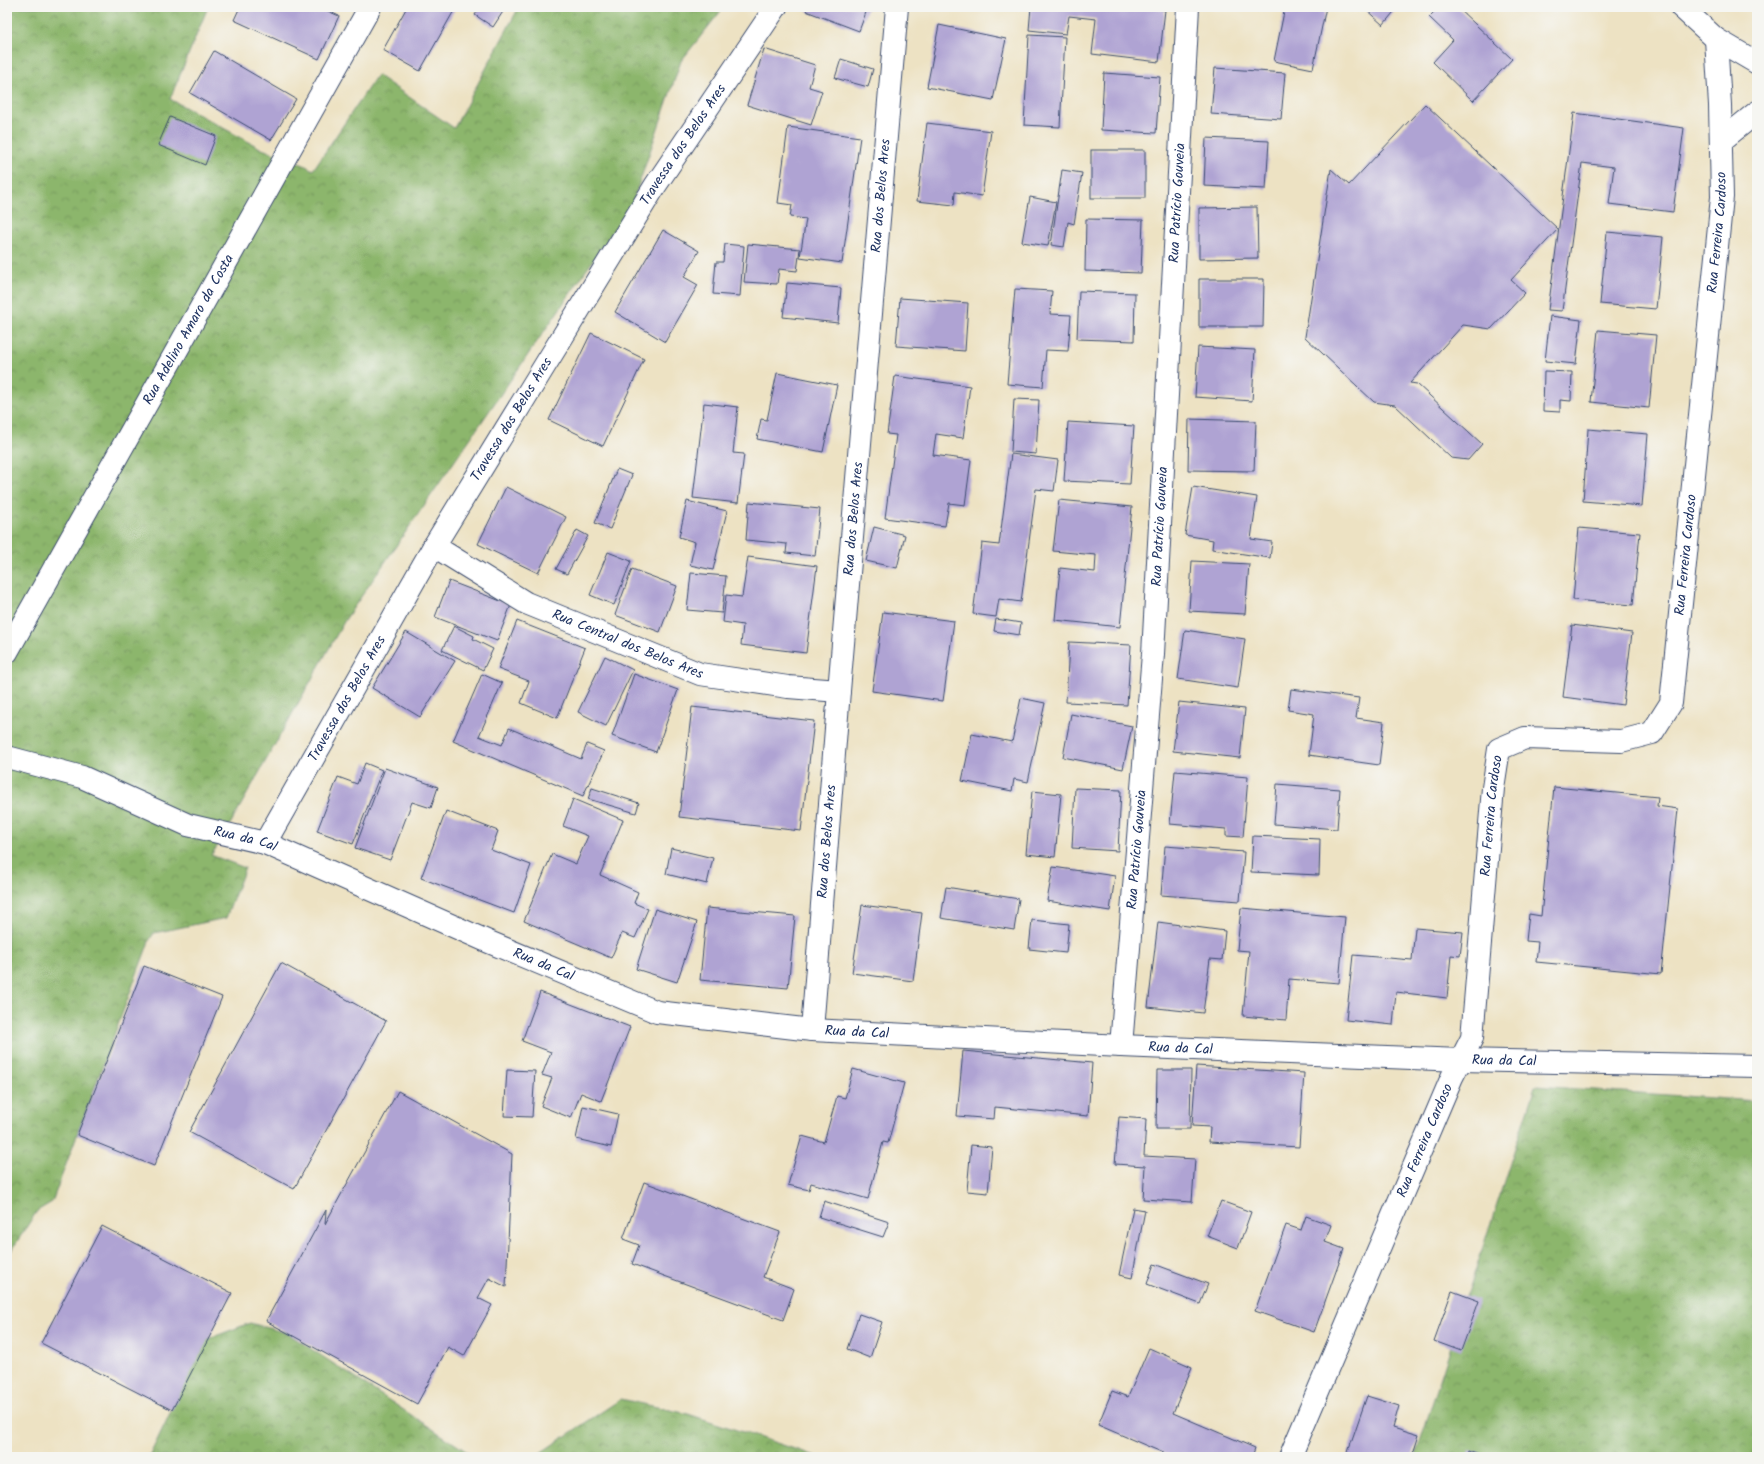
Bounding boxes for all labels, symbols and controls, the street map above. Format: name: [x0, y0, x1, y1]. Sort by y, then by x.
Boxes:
street label: Travessa dos Belos Ares: [635, 80, 732, 210]
street label: Rua dos Belos Ares: [865, 138, 897, 254]
street label: Rua Patrício Gouveia: [1163, 142, 1192, 264]
street label: Rua Ferreira Cardoso: [1701, 171, 1733, 294]
street label: Rua Adelino Amaro da Costa: [137, 250, 240, 409]
street label: Travessa dos Belos Ares: [465, 353, 558, 486]
street label: Rua dos Belos Ares: [838, 461, 869, 576]
street label: Rua Patrício Gouveia: [1146, 466, 1174, 587]
street label: Rua Ferreira Cardoso: [1669, 493, 1703, 617]
street label: Rua Central dos Belos Ares: [548, 604, 707, 685]
street label: Travessa dos Belos Ares: [302, 632, 392, 766]
street label: Rua Ferreira Cardoso: [1475, 754, 1509, 877]
street label: Rua dos Belos Ares: [812, 784, 843, 899]
street label: Rua Patrício Gouveia: [1121, 789, 1153, 910]
street label: Rua da Cal: [211, 820, 281, 858]
street label: Rua da Cal: [509, 942, 578, 988]
street label: Rua da Cal: [824, 1020, 890, 1045]
street label: Rua da Cal: [1148, 1036, 1214, 1061]
street label: Rua da Cal: [1472, 1049, 1537, 1073]
street label: Rua Ferreira Cardoso: [1391, 1080, 1459, 1201]

